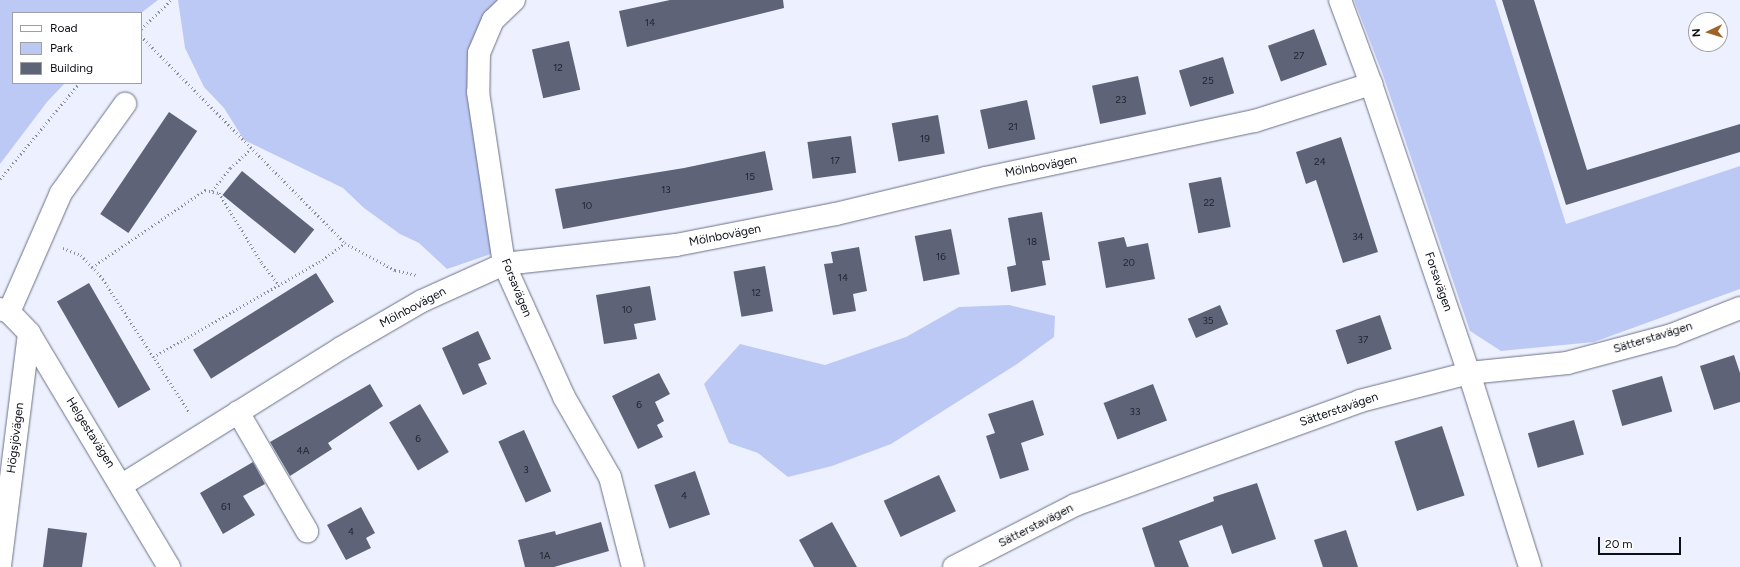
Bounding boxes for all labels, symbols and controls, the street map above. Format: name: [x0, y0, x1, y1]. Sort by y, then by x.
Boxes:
legend: [12, 12, 142, 84]
north arrow: [1688, 12, 1728, 52]
house number: 14: [645, 17, 655, 29]
text: Road: [50, 21, 78, 35]
text: N: [1690, 28, 1703, 38]
text: Park: [50, 41, 73, 55]
house number: 27: [1294, 50, 1304, 62]
text: Building: [50, 61, 93, 75]
house number: 12: [553, 62, 563, 74]
house number: 25: [1202, 75, 1214, 87]
house number: 23: [1115, 94, 1127, 106]
house number: 21: [1008, 121, 1018, 133]
house number: 19: [920, 133, 930, 145]
street label: Mölnbovägen: [1004, 153, 1078, 181]
house number: 17: [830, 155, 840, 167]
house number: 24: [1314, 156, 1326, 168]
house number: 15: [745, 171, 755, 183]
house number: 13: [661, 184, 671, 196]
house number: 22: [1203, 197, 1215, 209]
house number: 10: [582, 200, 592, 212]
street label: Mölnbovägen: [688, 222, 762, 250]
house number: 34: [1352, 231, 1364, 243]
house number: 18: [1027, 236, 1037, 248]
street label: Forsavägen: [1421, 250, 1455, 314]
house number: 16: [936, 251, 946, 263]
street label: Forsavägen: [498, 257, 534, 319]
house number: 20: [1123, 257, 1135, 269]
house number: 14: [838, 272, 848, 284]
street label: Mölnbovägen: [377, 285, 449, 331]
house number: 12: [751, 287, 761, 299]
house number: 10: [622, 304, 632, 316]
house number: 35: [1202, 315, 1214, 327]
street label: Sätterstavägen: [1612, 319, 1694, 357]
house number: 37: [1358, 334, 1368, 346]
street label: Sätterstavägen: [1298, 390, 1380, 430]
street label: Helgestavägen: [63, 395, 117, 471]
house number: 6: [636, 399, 642, 411]
street label: Högsjövägen: [5, 402, 27, 474]
house number: 33: [1130, 406, 1140, 418]
house number: 6: [415, 433, 421, 445]
house number: 4A: [297, 445, 309, 457]
house number: 3: [523, 464, 529, 476]
house number: 4: [681, 490, 687, 502]
house number: 61: [221, 501, 231, 513]
street label: Sätterstavägen: [996, 501, 1076, 551]
house number: 4: [348, 526, 354, 538]
scale bar: [1600, 529, 1683, 555]
text: 20 m: [1605, 537, 1633, 551]
house number: 1A: [540, 550, 550, 562]

